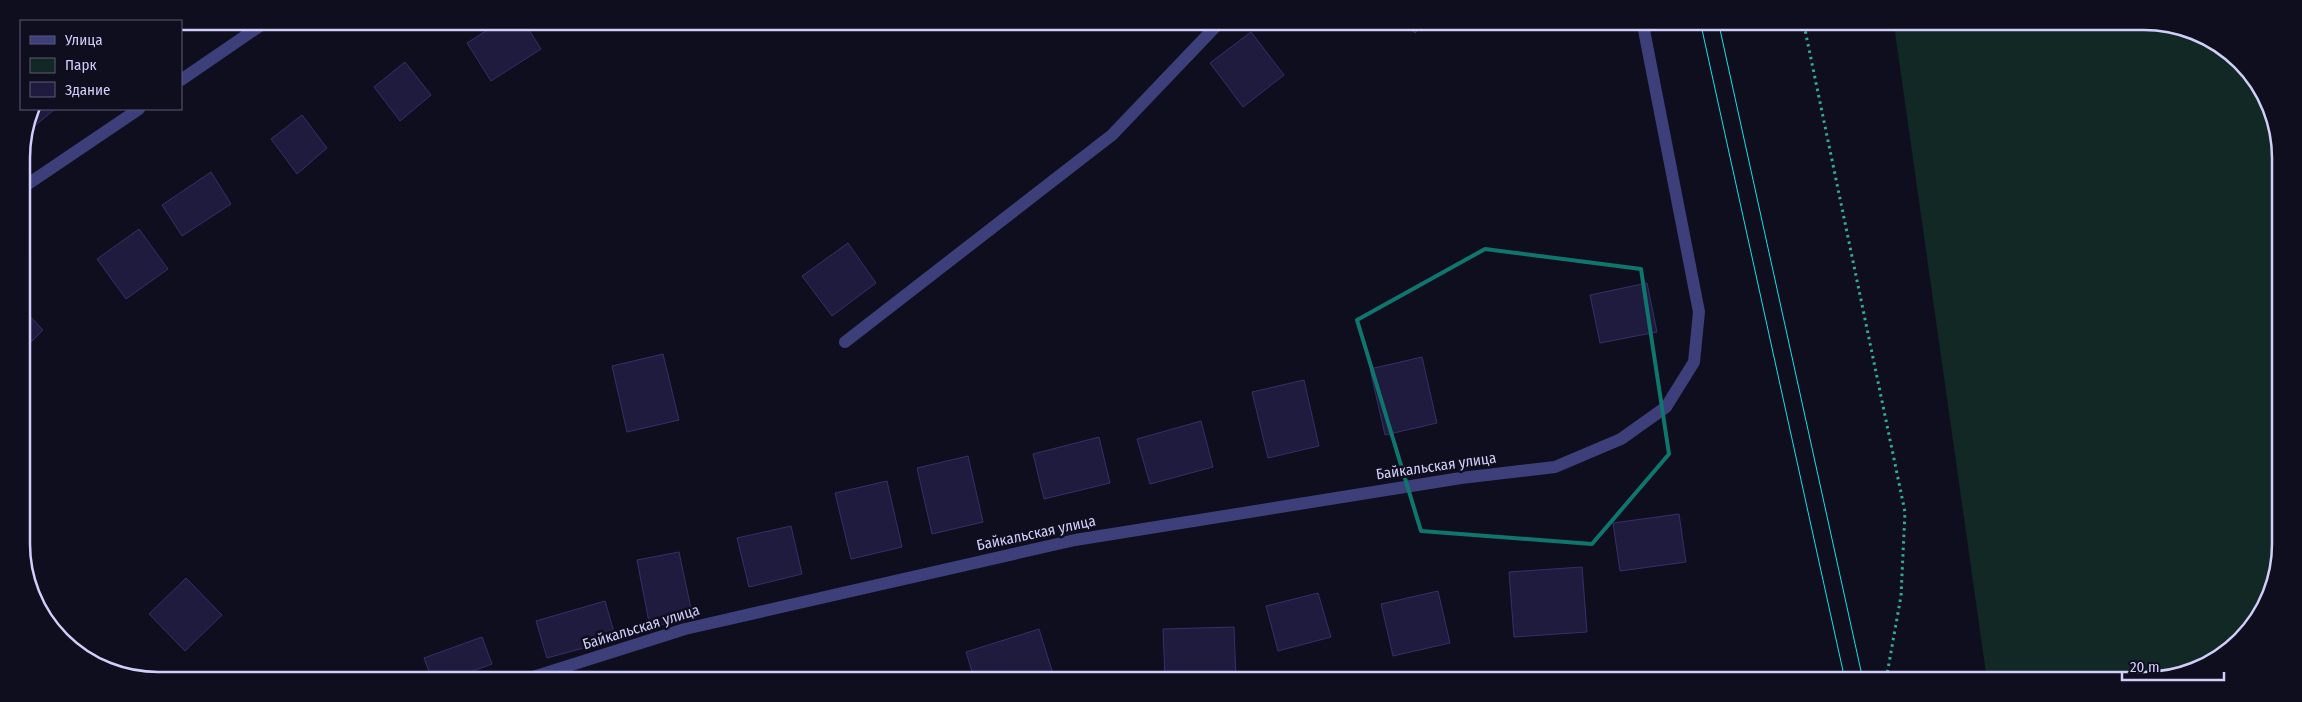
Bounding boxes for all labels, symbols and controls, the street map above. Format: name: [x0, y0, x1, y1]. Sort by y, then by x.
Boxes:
legend: [20, 20, 182, 110]
text: Улица: [64, 31, 103, 49]
text: Парк: [65, 56, 96, 74]
text: Здание: [65, 81, 111, 99]
street label: Байкальская улица: [1375, 449, 1497, 483]
street label: Байкальская улица: [975, 512, 1097, 554]
street label: Байкальская улица: [580, 601, 702, 653]
scale bar: [2122, 650, 2224, 682]
text: 20 m: [2130, 658, 2160, 676]

